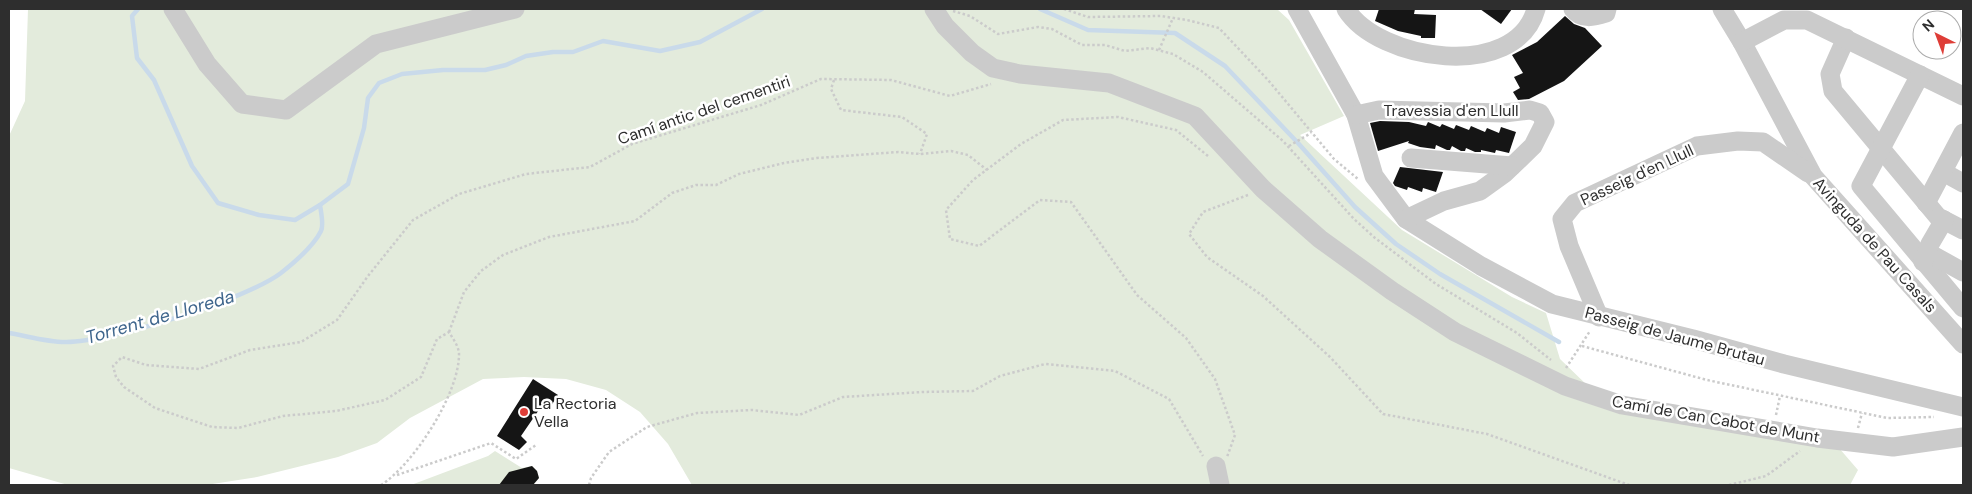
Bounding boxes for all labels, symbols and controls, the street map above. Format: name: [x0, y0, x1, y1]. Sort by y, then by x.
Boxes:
north arrow: [1912, 10, 1962, 60]
text: N: [1918, 15, 1938, 35]
street label: Camí antic del cementiri: [615, 71, 793, 149]
street label: Travessia d'en Llull: [1383, 100, 1519, 121]
street label: Passeig d'en Llull: [1577, 140, 1697, 210]
street label: Avinguda de Pau Casals: [1809, 173, 1941, 317]
water label: Torrent de Lloreda: [83, 284, 237, 350]
street label: Passeig de Jaume Brutau: [1583, 302, 1767, 370]
street label: Camí de Can Cabot de Munt: [1610, 390, 1822, 448]
place label: La Rectoria Vella: [534, 393, 616, 432]
marker: La Rectoria Vella: [518, 406, 530, 418]

